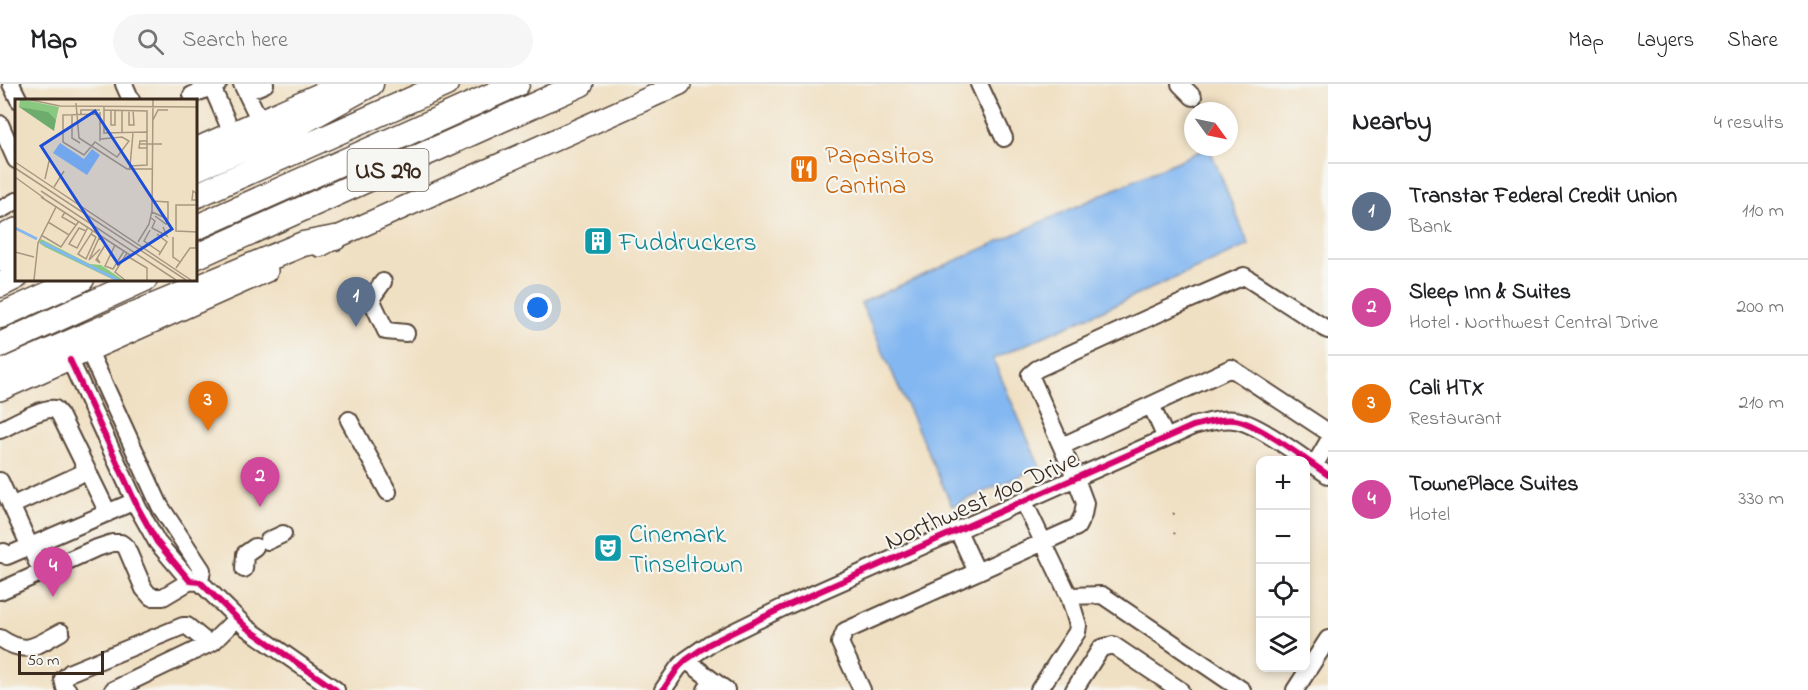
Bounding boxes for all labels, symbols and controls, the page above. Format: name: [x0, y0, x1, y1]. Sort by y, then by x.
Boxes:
search box: [113, 14, 533, 68]
text: Map: [30, 21, 77, 62]
icon: search: [134, 25, 167, 58]
text: Search here: [182, 25, 288, 57]
text: Map: [1568, 26, 1604, 56]
text: Layers: [1637, 26, 1694, 56]
text: Share: [1727, 26, 1778, 56]
inset map: [15, 99, 196, 280]
north arrow: [1184, 102, 1238, 156]
text: Nearby: [1352, 104, 1431, 142]
text: 4 results: [1714, 109, 1784, 138]
place label: Papasitos Cantina: [825, 138, 934, 206]
road number: US 290: [348, 149, 428, 191]
restaurant icon: Papasitos Cantina: [788, 153, 820, 185]
text: Transtar Federal Credit Union: [1409, 181, 1677, 213]
text: 1: [1368, 197, 1375, 226]
text: 110 m: [1742, 197, 1784, 226]
text: Bank: [1409, 213, 1452, 242]
building icon: Fuddruckers: [582, 225, 614, 257]
place label: Fuddruckers: [618, 225, 757, 263]
text: Sleep Inn & Suites: [1409, 277, 1571, 309]
pin: 1: [336, 278, 376, 327]
your location: [523, 293, 552, 322]
text: 2: [1367, 293, 1376, 322]
text: 200 m: [1736, 293, 1784, 322]
text: Hotel · Northwest Central Drive: [1409, 309, 1658, 338]
text: Cali HTX: [1409, 373, 1484, 405]
pin: 3: [188, 382, 228, 431]
text: 3: [1367, 389, 1376, 418]
text: 210 m: [1739, 389, 1784, 418]
text: Restaurant: [1409, 405, 1502, 434]
street label: Northwest 100 Drive: [879, 442, 1086, 562]
map controls: [1256, 456, 1310, 672]
button: +: [1256, 456, 1310, 510]
pin: 2: [240, 458, 280, 507]
text: TownePlace Suites: [1409, 469, 1578, 501]
text: 4: [1367, 485, 1376, 514]
text: 330 m: [1738, 485, 1784, 514]
text: Hotel: [1409, 501, 1450, 530]
button: −: [1256, 510, 1310, 564]
place label: Cinemark Tinseltown: [629, 517, 743, 585]
theatre icon: Cinemark Tinseltown: [592, 532, 624, 564]
pin: 4: [34, 548, 72, 597]
button: locate: [1256, 564, 1310, 618]
button: layers: [1256, 618, 1310, 672]
scale bar: [18, 648, 104, 676]
text: 50 m: [27, 649, 59, 673]

